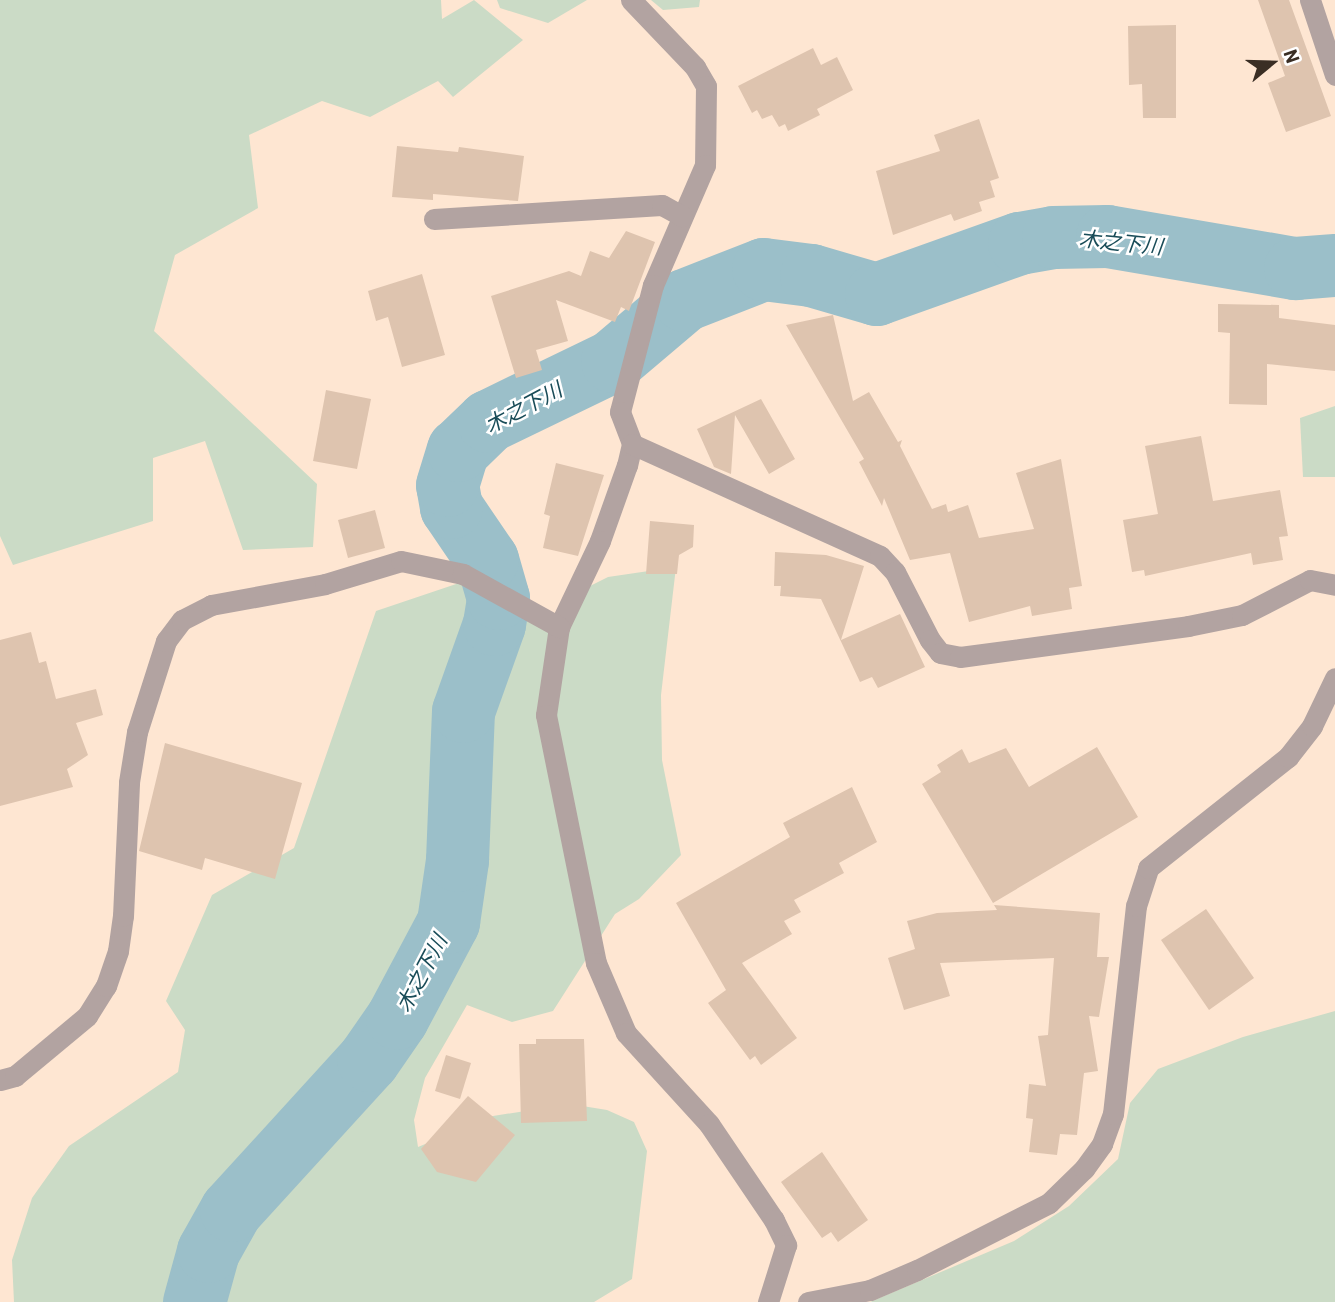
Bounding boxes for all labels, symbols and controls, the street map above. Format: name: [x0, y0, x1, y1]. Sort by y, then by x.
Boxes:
north arrow: [1237, 28, 1307, 98]
text: N: [1279, 46, 1305, 66]
water label: 木之下川: [1078, 225, 1164, 259]
water label: 木之下川: [480, 376, 566, 438]
water label: 木之下川: [390, 930, 452, 1016]

